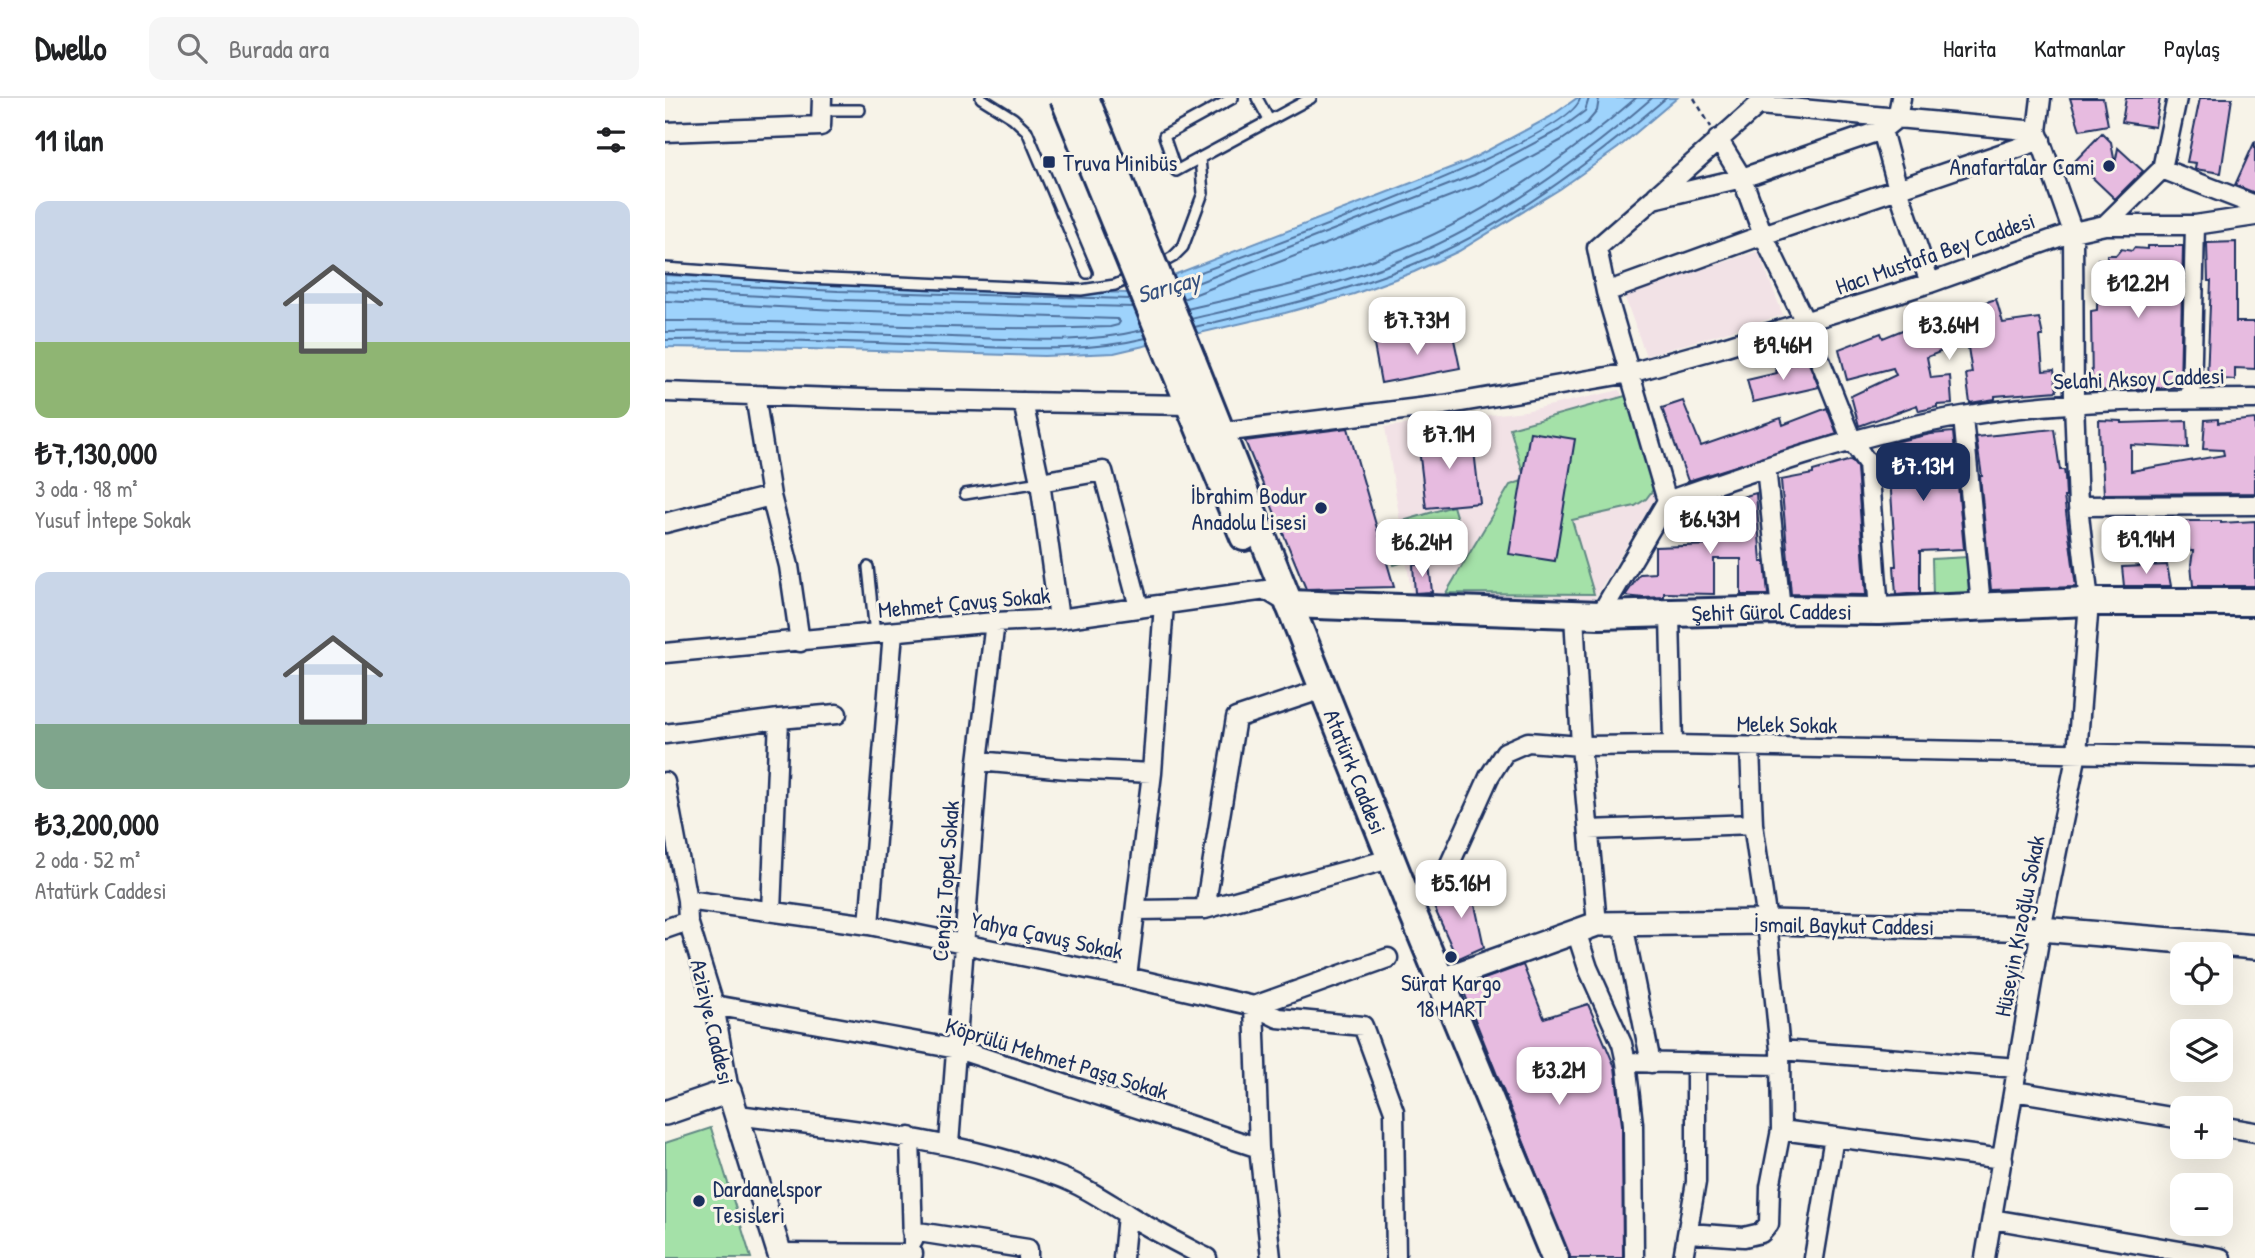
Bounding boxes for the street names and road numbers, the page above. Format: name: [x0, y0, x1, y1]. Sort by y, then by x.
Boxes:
street label: Hacı Mustafa Bey Caddesi: [1831, 204, 2039, 302]
street label: Selahi Aksoy Caddesi: [2053, 360, 2225, 396]
street label: Mehmet Çavuş Sokak: [877, 579, 1052, 625]
street label: Şehit Gürol Caddesi: [1691, 594, 1852, 628]
street label: Atatürk Caddesi: [1317, 705, 1395, 838]
street label: Melek Sokak: [1736, 708, 1838, 740]
street label: Cengiz Topel Sokak: [924, 799, 966, 962]
street label: Hüseyin Kızoğlu Sokak: [1986, 832, 2052, 1019]
street label: Yahya Çavuş Sokak: [968, 904, 1126, 966]
street label: İsmail Baykut Caddesi: [1753, 908, 1935, 942]
street label: Aziziye Caddesi: [683, 956, 743, 1088]
street label: Köprülü Mehmet Paşa Sokak: [942, 1009, 1173, 1107]

